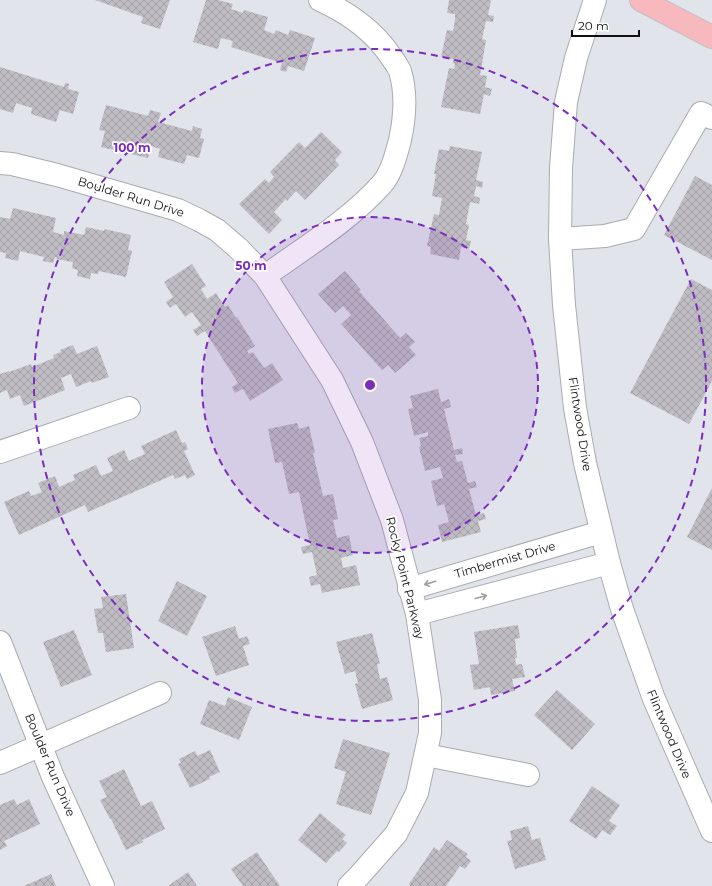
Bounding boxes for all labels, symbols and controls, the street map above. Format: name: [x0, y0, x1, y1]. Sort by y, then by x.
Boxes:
scale bar: [572, 12, 639, 38]
text: 20 m: [578, 18, 609, 33]
text: 100 m: [114, 140, 150, 155]
street label: Boulder Run Drive: [76, 173, 186, 220]
text: 50 m: [235, 258, 267, 273]
street label: Flintwood Drive: [566, 376, 595, 472]
centre of rings: [363, 378, 377, 392]
street label: Rocky Point Parkway: [383, 515, 428, 641]
street label: Timbermist Drive: [453, 538, 557, 581]
one-way arrow: [423, 580, 436, 587]
one-way arrow: [475, 593, 488, 600]
street label: Flintwood Drive: [644, 687, 695, 780]
street label: Boulder Run Drive: [22, 711, 79, 819]

